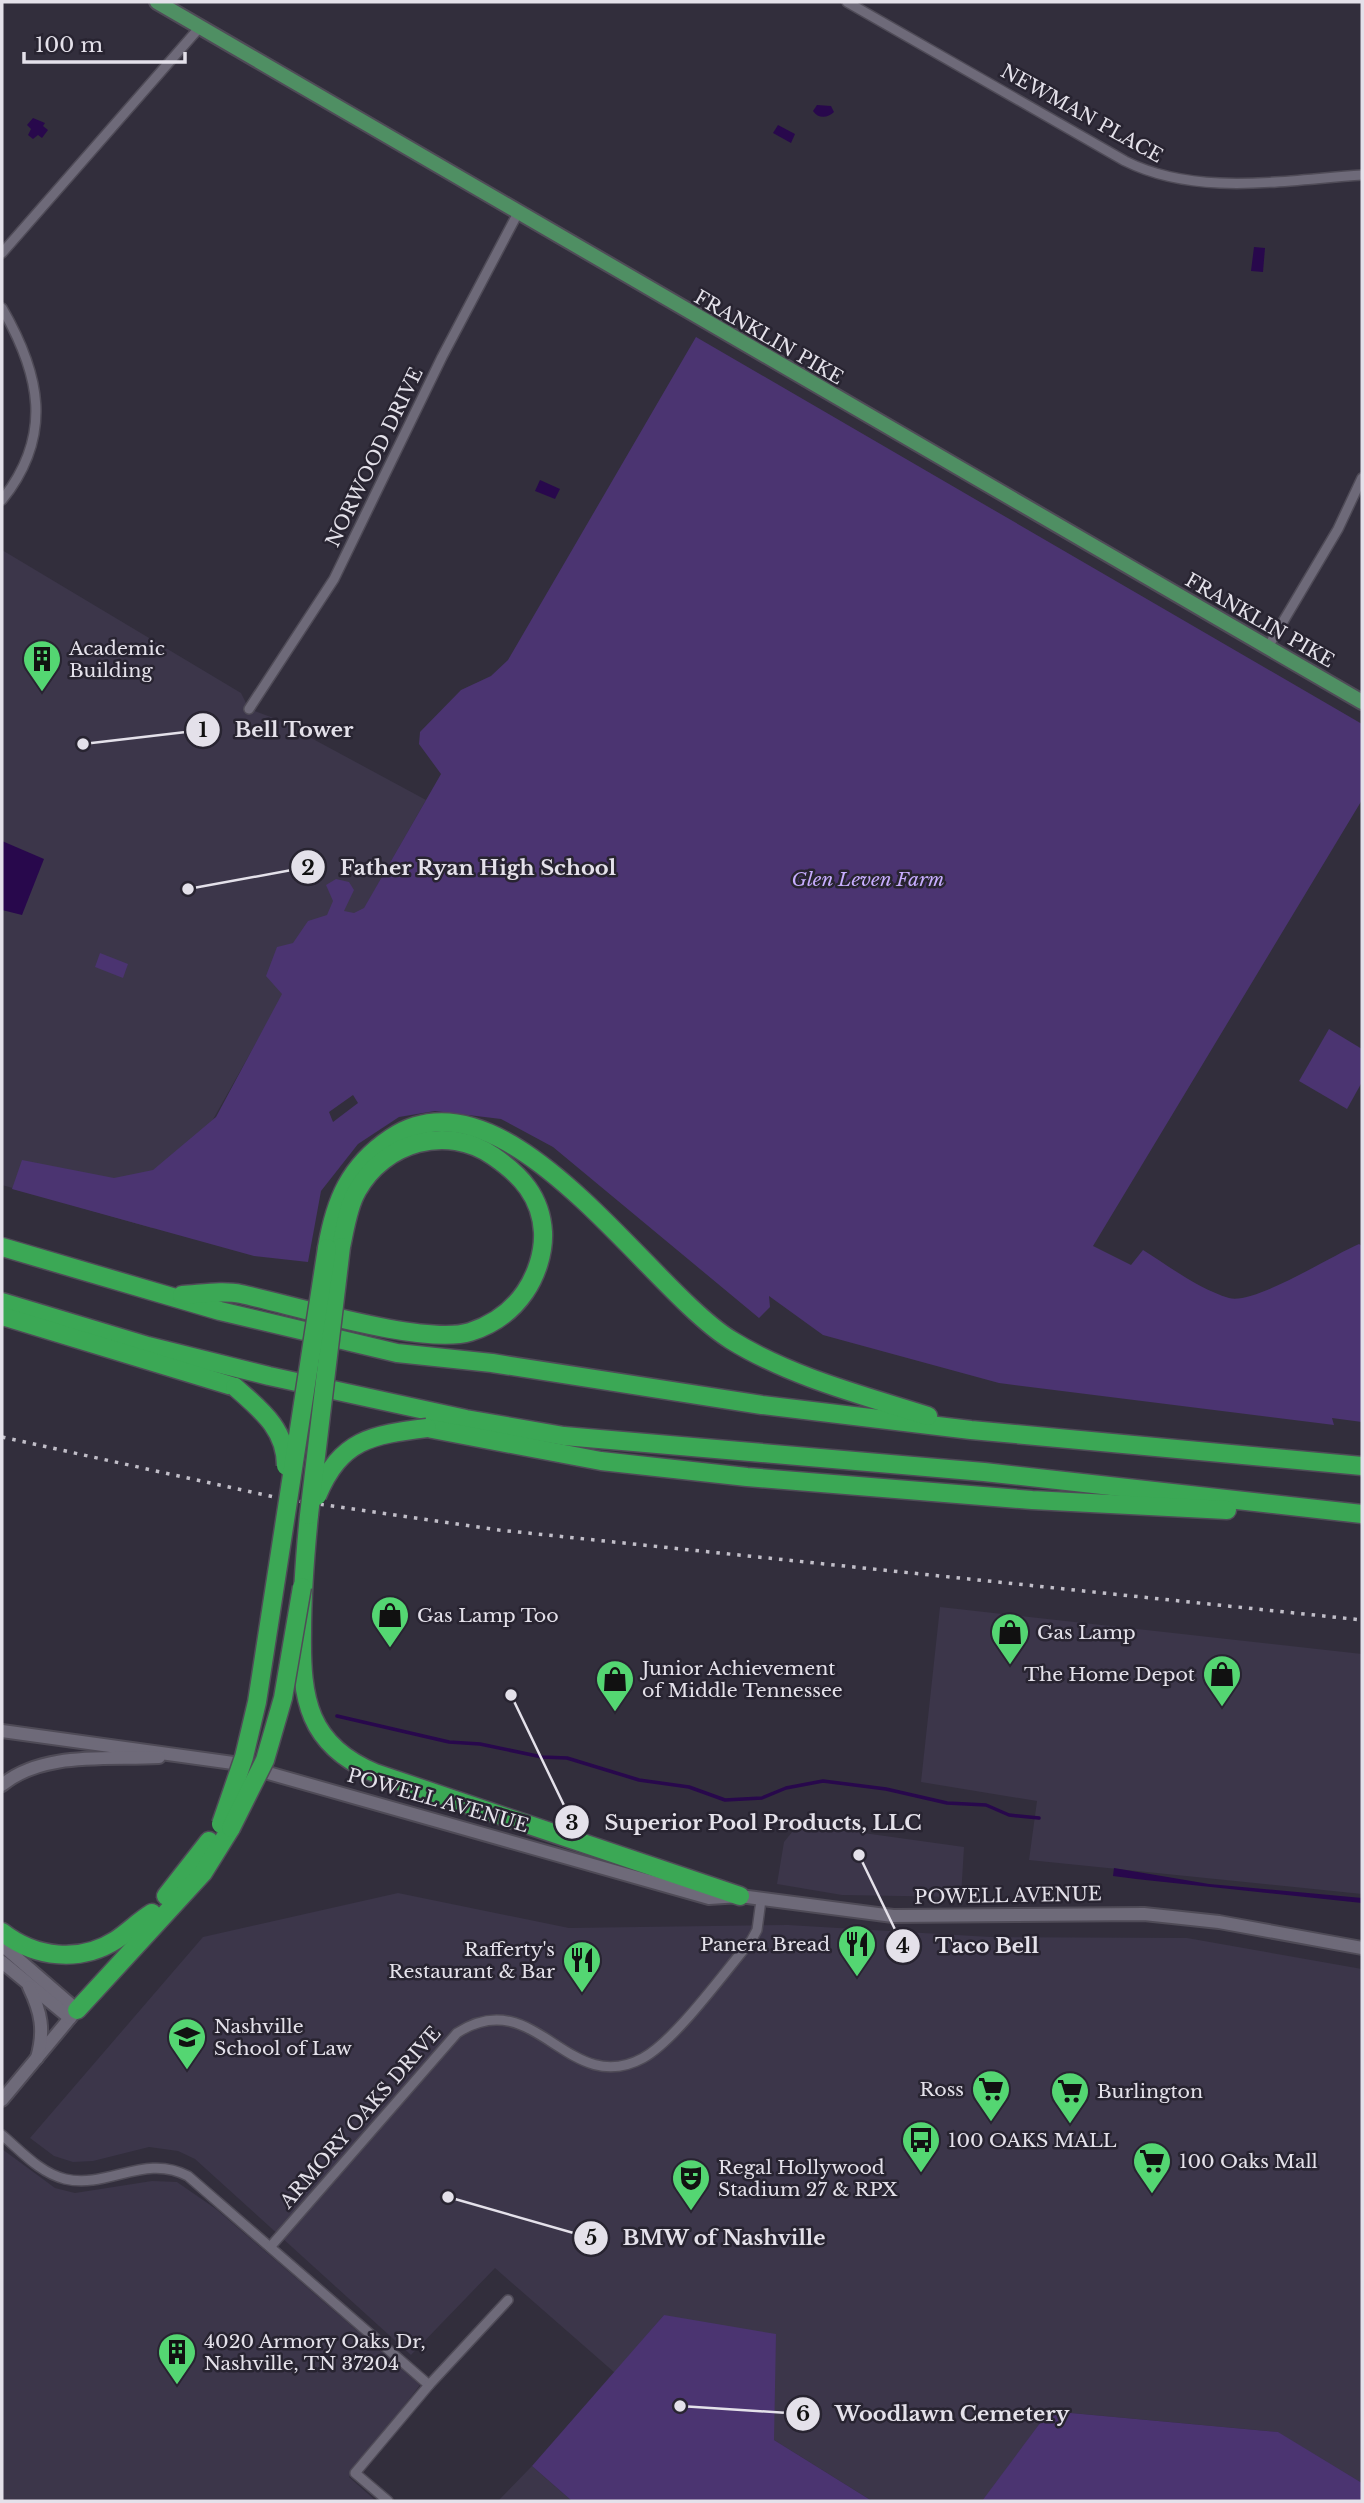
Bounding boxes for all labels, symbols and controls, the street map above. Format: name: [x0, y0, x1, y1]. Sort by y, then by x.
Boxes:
scale bar: [24, 21, 186, 65]
text: 100 m: [35, 32, 103, 58]
street label: NEWMAN PLACE: [997, 59, 1167, 167]
street label: FRANKLIN PIKE: [690, 285, 847, 389]
street label: NORWOOD DRIVE: [321, 364, 428, 551]
street label: FRANKLIN PIKE: [1181, 568, 1338, 672]
place label: Academic Building: [68, 637, 165, 682]
building icon: Academic Building: [21, 638, 63, 693]
callout: Bell Tower: [185, 709, 368, 751]
text: 1: [198, 717, 208, 743]
text: Bell Tower: [234, 717, 354, 743]
callout: Father Ryan High School: [291, 846, 630, 888]
text: 2: [301, 855, 315, 881]
text: Father Ryan High School: [340, 855, 617, 881]
park label: Glen Leven Farm: [792, 868, 945, 891]
shop icon: Gas Lamp Too: [369, 1594, 411, 1649]
place label: Gas Lamp Too: [417, 1604, 559, 1627]
shop icon: Gas Lamp: [989, 1611, 1031, 1666]
place label: Gas Lamp: [1037, 1621, 1136, 1644]
shop icon: The Home Depot: [1201, 1653, 1243, 1708]
place label: Junior Achievement of Middle Tennessee: [639, 1657, 843, 1702]
shop icon: Junior Achievement of Middle Tennessee: [594, 1658, 636, 1713]
place label: The Home Depot: [1024, 1663, 1196, 1686]
street label: POWELL AVENUE: [345, 1764, 531, 1837]
callout: Superior Pool Products, LLC: [555, 1801, 935, 1843]
text: 3: [565, 1810, 579, 1836]
text: Superior Pool Products, LLC: [605, 1810, 921, 1836]
street label: POWELL AVENUE: [914, 1882, 1102, 1909]
restaurant icon: Panera Bread: [836, 1923, 878, 1978]
callout: Taco Bell: [886, 1925, 1053, 1967]
place label: Panera Bread: [700, 1933, 830, 1956]
text: 4: [896, 1933, 910, 1959]
text: Taco Bell: [935, 1933, 1040, 1959]
place label: Rafferty's Restaurant & Bar: [389, 1938, 555, 1983]
restaurant icon: Rafferty's Restaurant & Bar: [561, 1939, 603, 1994]
place label: Nashville School of Law: [214, 2015, 352, 2060]
school or university icon: Nashville School of Law: [166, 2016, 208, 2071]
street label: ARMORY OAKS DRIVE: [274, 2022, 446, 2214]
supermarket icon: Ross: [970, 2068, 1012, 2123]
supermarket icon: Burlington: [1049, 2070, 1091, 2125]
place label: Ross: [920, 2078, 964, 2101]
place label: Burlington: [1097, 2080, 1203, 2103]
bus stop icon: 100 OAKS MALL: [900, 2119, 942, 2174]
place label: 100 OAKS MALL: [948, 2129, 1117, 2152]
supermarket icon: 100 Oaks Mall: [1131, 2140, 1173, 2195]
place label: 100 Oaks Mall: [1179, 2150, 1318, 2173]
place label: Regal Hollywood Stadium 27 & RPX: [718, 2156, 898, 2201]
theatre icon: Regal Hollywood Stadium 27 & RPX: [670, 2157, 712, 2212]
callout: BMW of Nashville: [573, 2217, 840, 2259]
text: 5: [585, 2225, 597, 2251]
text: BMW of Nashville: [622, 2225, 826, 2251]
place label: 4020 Armory Oaks Dr, Nashville, TN 37204: [204, 2330, 426, 2375]
building icon: 4020 Armory Oaks Dr, Nashville, TN 37204: [156, 2331, 198, 2386]
callout: Woodlawn Cemetery: [785, 2393, 1083, 2435]
text: 6: [796, 2401, 810, 2427]
text: Woodlawn Cemetery: [834, 2401, 1070, 2427]

